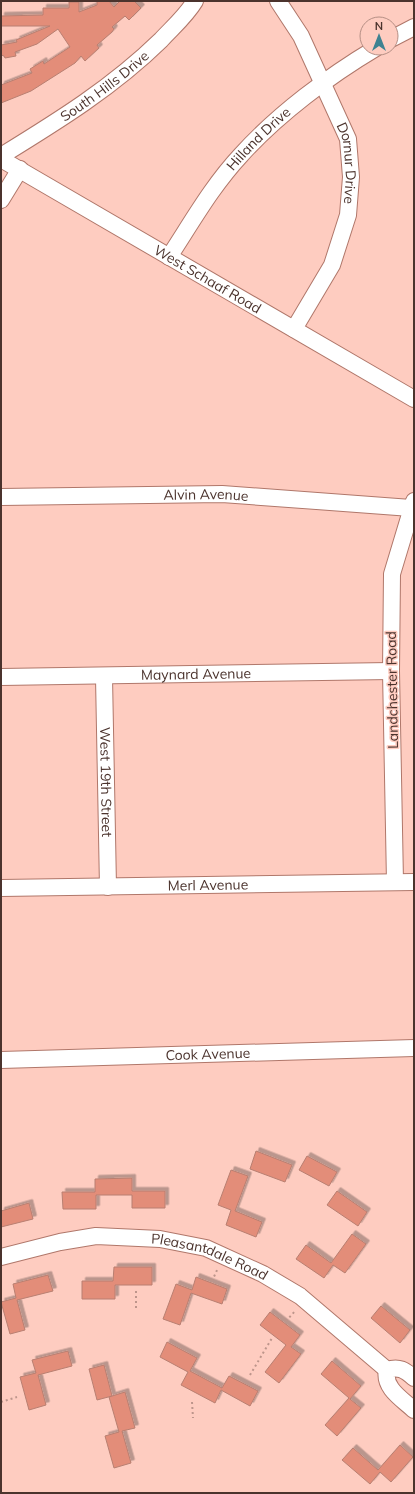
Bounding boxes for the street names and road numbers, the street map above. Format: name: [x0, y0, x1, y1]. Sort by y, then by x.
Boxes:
street label: South Hills Drive: [57, 47, 153, 125]
street label: Hilland Drive: [222, 103, 294, 174]
street label: Dornur Drive: [333, 119, 360, 205]
street label: West Schaaf Road: [151, 241, 265, 317]
street label: Alvin Avenue: [163, 485, 249, 505]
street label: Landchester Road: [382, 631, 402, 749]
street label: Maynard Avenue: [141, 664, 251, 684]
street label: West 19th Street: [96, 727, 116, 837]
street label: Merl Avenue: [168, 875, 248, 895]
street label: Cook Avenue: [165, 1044, 251, 1064]
street label: Pleasantdale Road: [151, 1230, 271, 1284]

